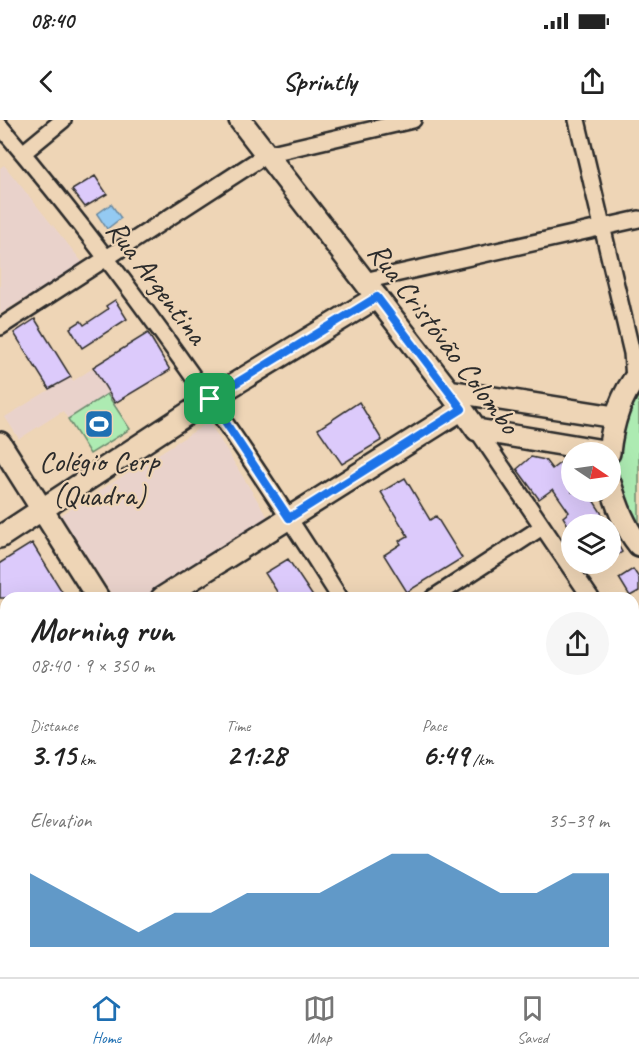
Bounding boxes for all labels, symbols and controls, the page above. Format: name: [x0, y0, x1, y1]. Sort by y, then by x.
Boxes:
text: 08:40: [30, 7, 74, 35]
text: Sprintly: [283, 64, 356, 98]
icon: back: [30, 65, 63, 98]
icon: share: [576, 65, 609, 98]
street label: Rua Argentina: [98, 212, 217, 353]
street label: Rua Cristóvão Colombo: [359, 235, 529, 443]
pin: [184, 373, 235, 424]
icon: arrive: [193, 382, 226, 415]
sports icon: Colégio Cerp (Quadra): [83, 408, 115, 440]
place label: Colégio Cerp (Quadra): [39, 442, 161, 514]
north arrow: [561, 442, 621, 502]
map controls: [561, 442, 621, 574]
button: layers: [561, 514, 621, 574]
text: Morning run: [30, 609, 174, 651]
button: share: [546, 612, 609, 675]
text: 08:40 · 9 × 350 m: [30, 653, 154, 678]
text: Distance: [30, 716, 78, 736]
text: Time: [226, 716, 250, 736]
text: Pace: [422, 716, 447, 736]
text: 3.15: [30, 736, 76, 774]
text: 21:28: [226, 736, 286, 774]
text: 6:49: [422, 736, 469, 774]
text: km: [76, 750, 95, 770]
text: /km: [469, 750, 494, 770]
text: Elevation: [30, 808, 92, 833]
text: 35–39 m: [548, 808, 609, 833]
tab: Home: [90, 992, 123, 1048]
tab: Map: [303, 992, 336, 1048]
tab: Saved: [516, 992, 549, 1048]

